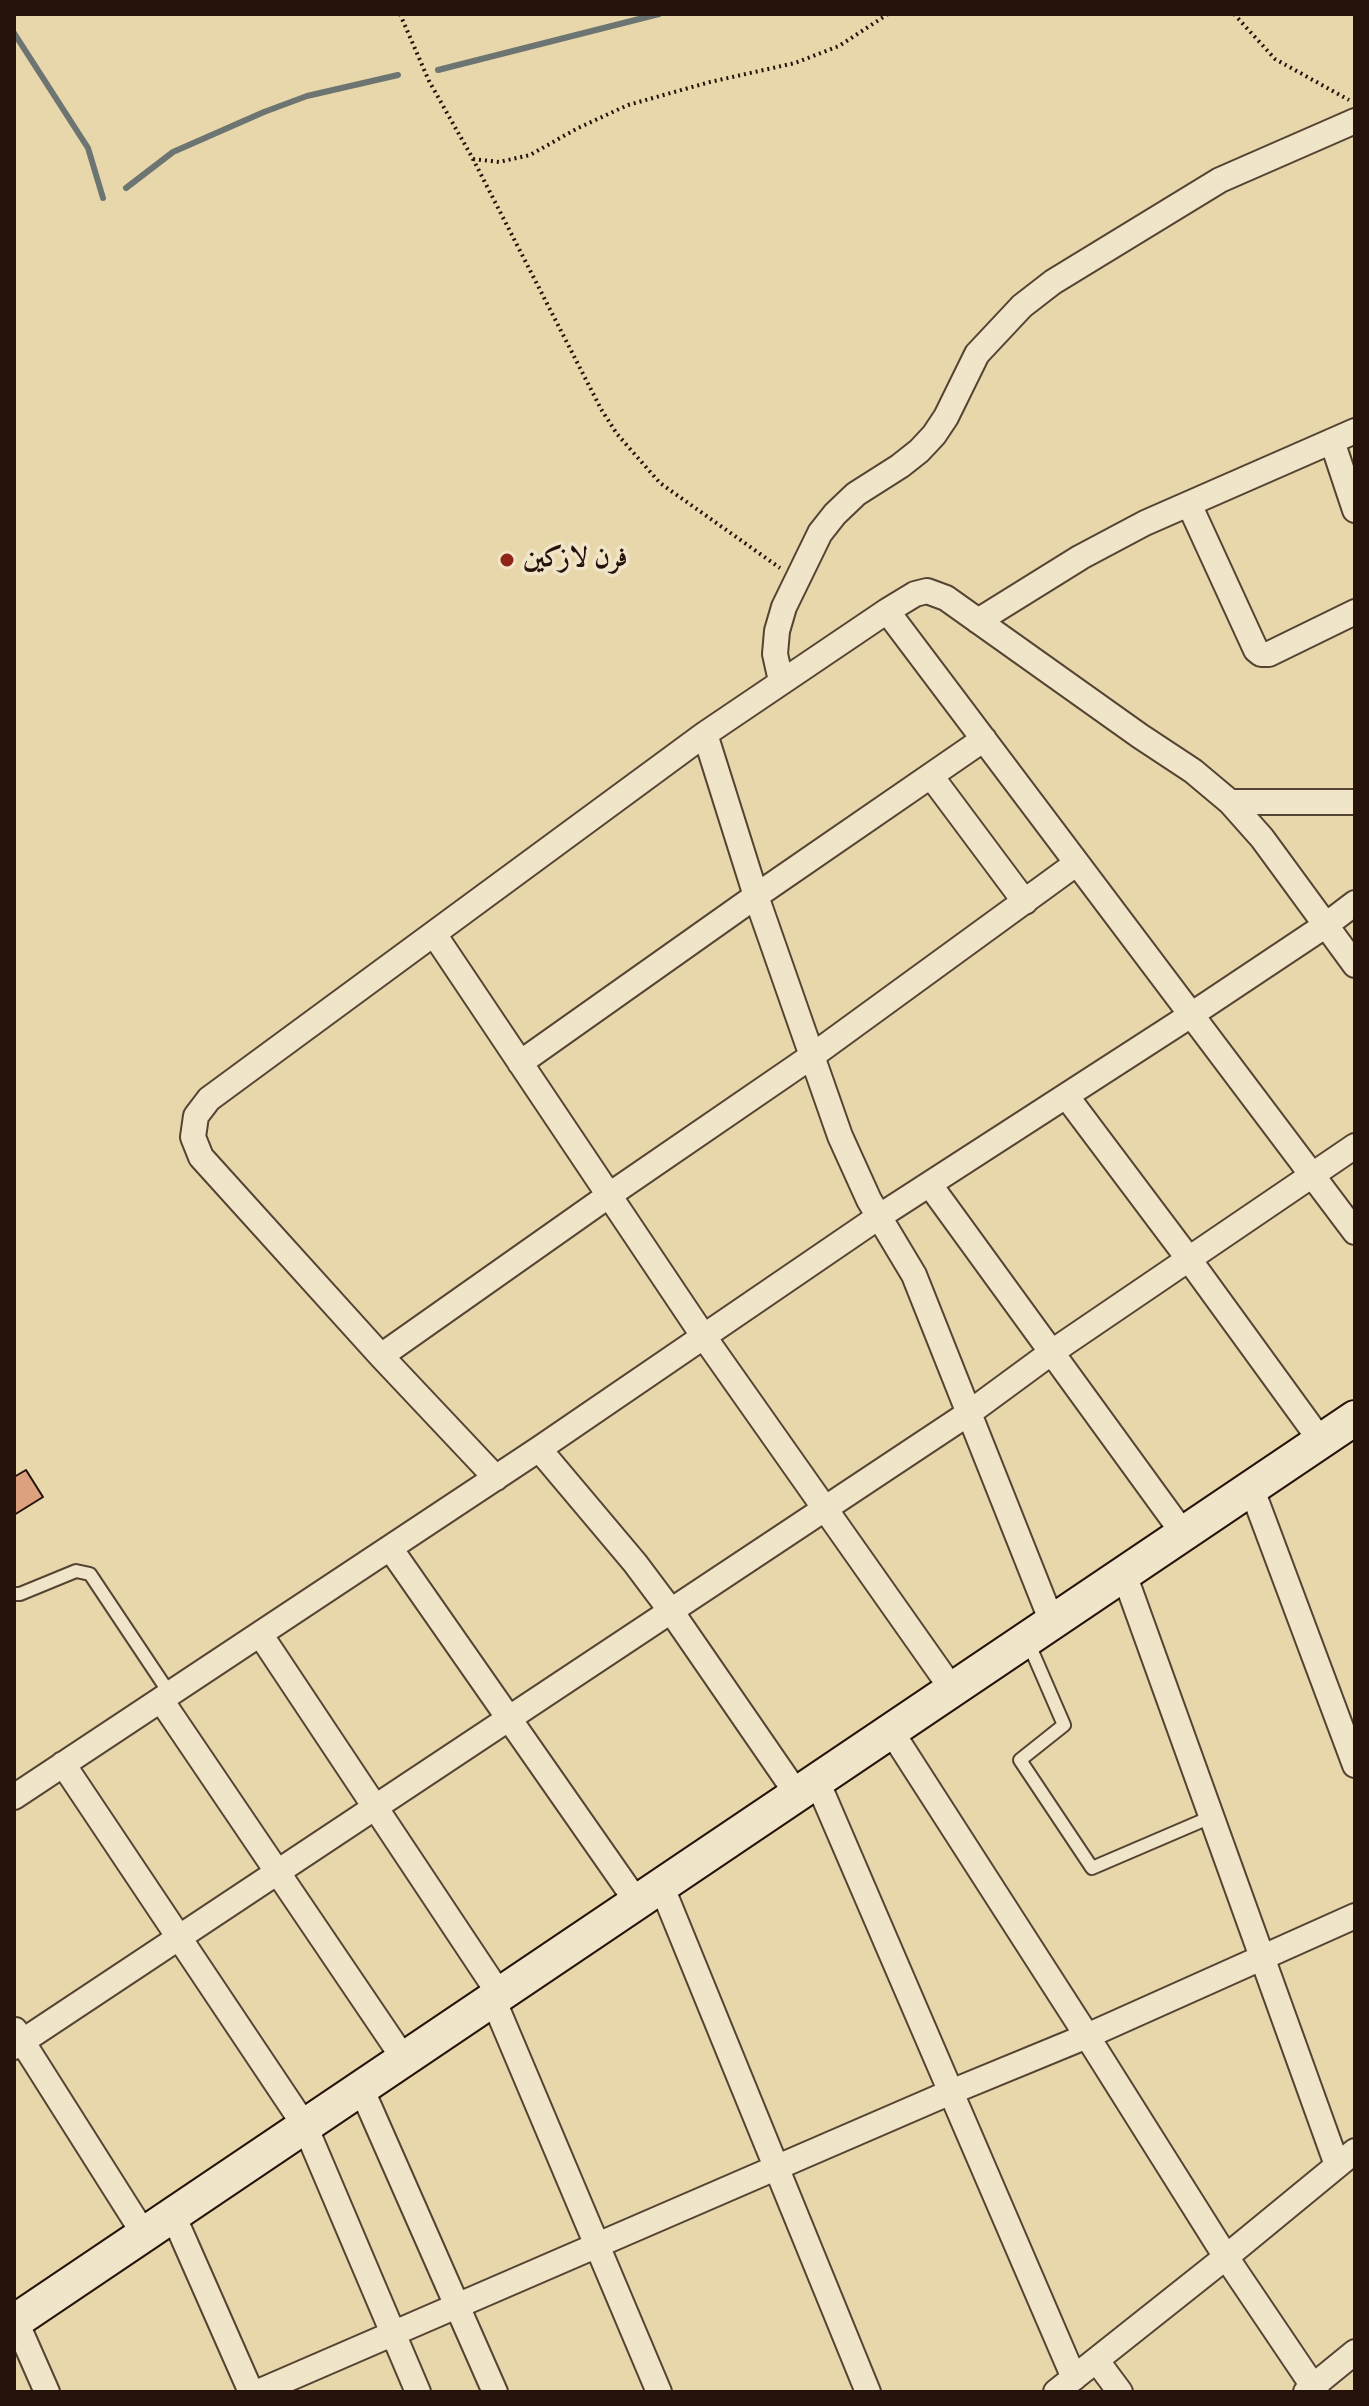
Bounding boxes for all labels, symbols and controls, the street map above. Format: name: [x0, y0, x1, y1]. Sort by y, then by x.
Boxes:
place label: فرن لازكين: [523, 543, 628, 577]
marker: فرن لازكين: [498, 551, 516, 569]

